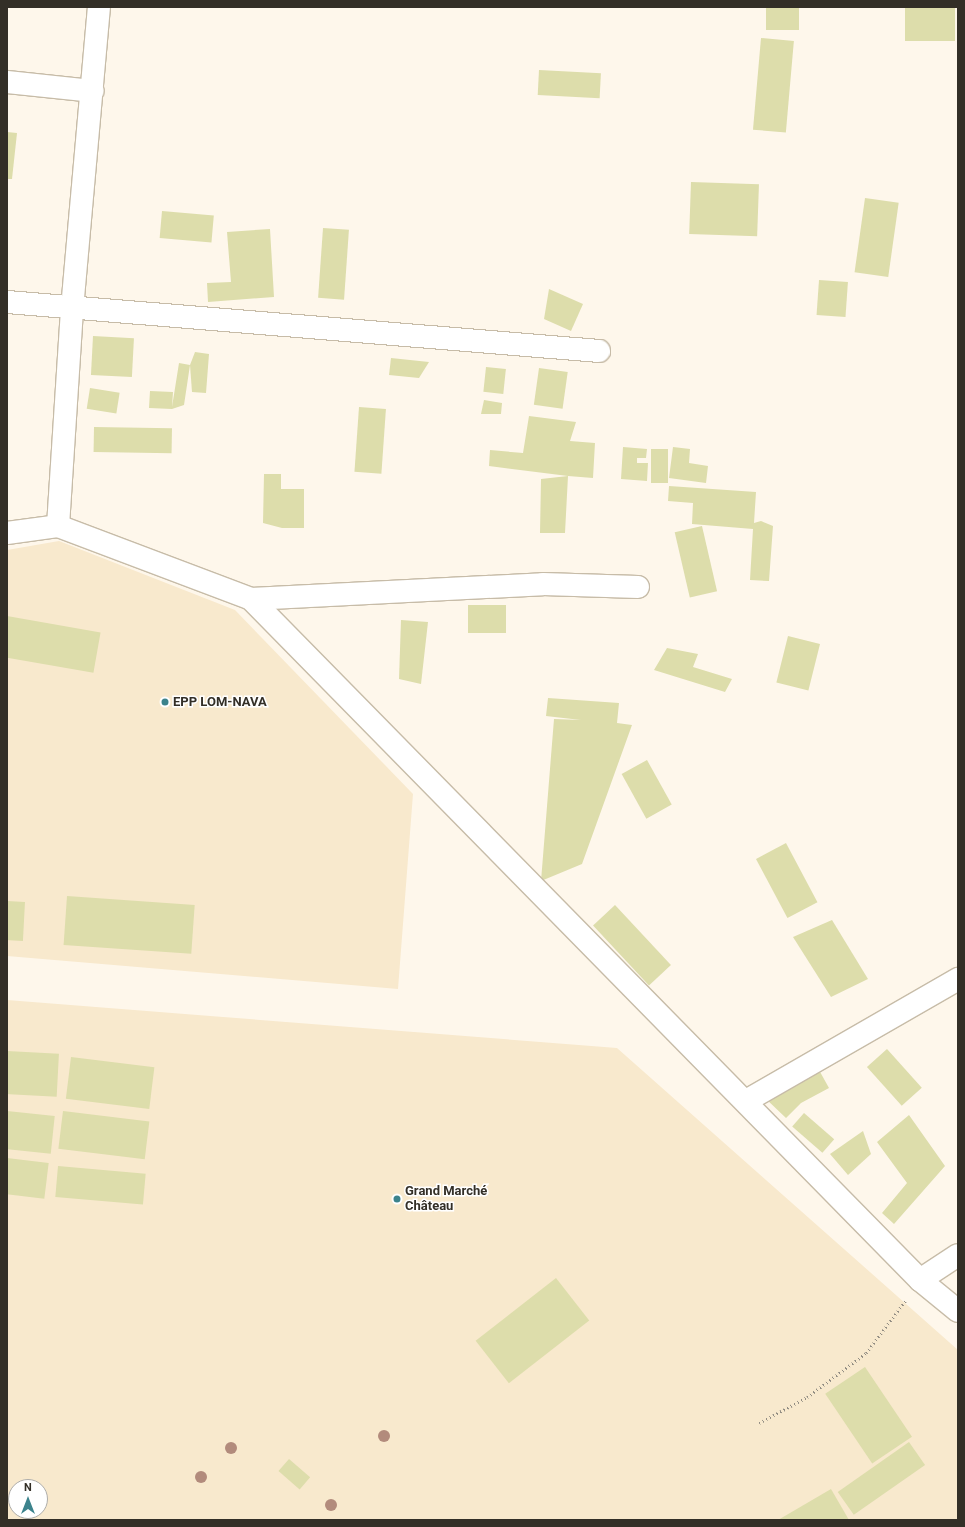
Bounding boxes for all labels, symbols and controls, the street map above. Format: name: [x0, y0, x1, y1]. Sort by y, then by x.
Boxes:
place label: EPP LOM-NAVA: [173, 694, 267, 710]
marker: EPP LOM-NAVA: [160, 697, 170, 707]
place label: Grand Marché Château: [405, 1184, 487, 1215]
marker: Grand Marché Château: [392, 1194, 402, 1204]
north arrow: [8, 1479, 48, 1519]
text: N: [24, 1481, 32, 1494]

